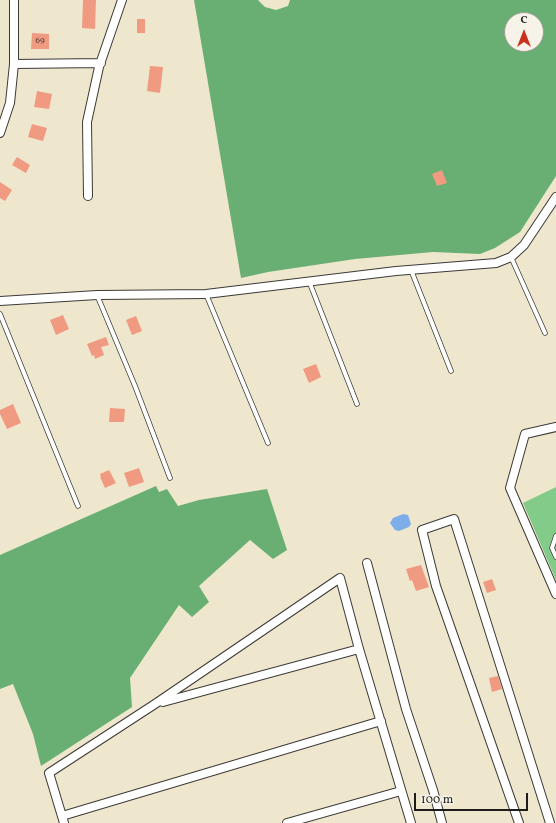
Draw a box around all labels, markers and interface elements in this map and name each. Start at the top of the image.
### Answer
north arrow [504,12,544,52]
text: С [520,13,528,28]
house number: 69 [35,36,45,46]
scale bar [416,785,530,811]
text: 100 m [421,792,453,808]

